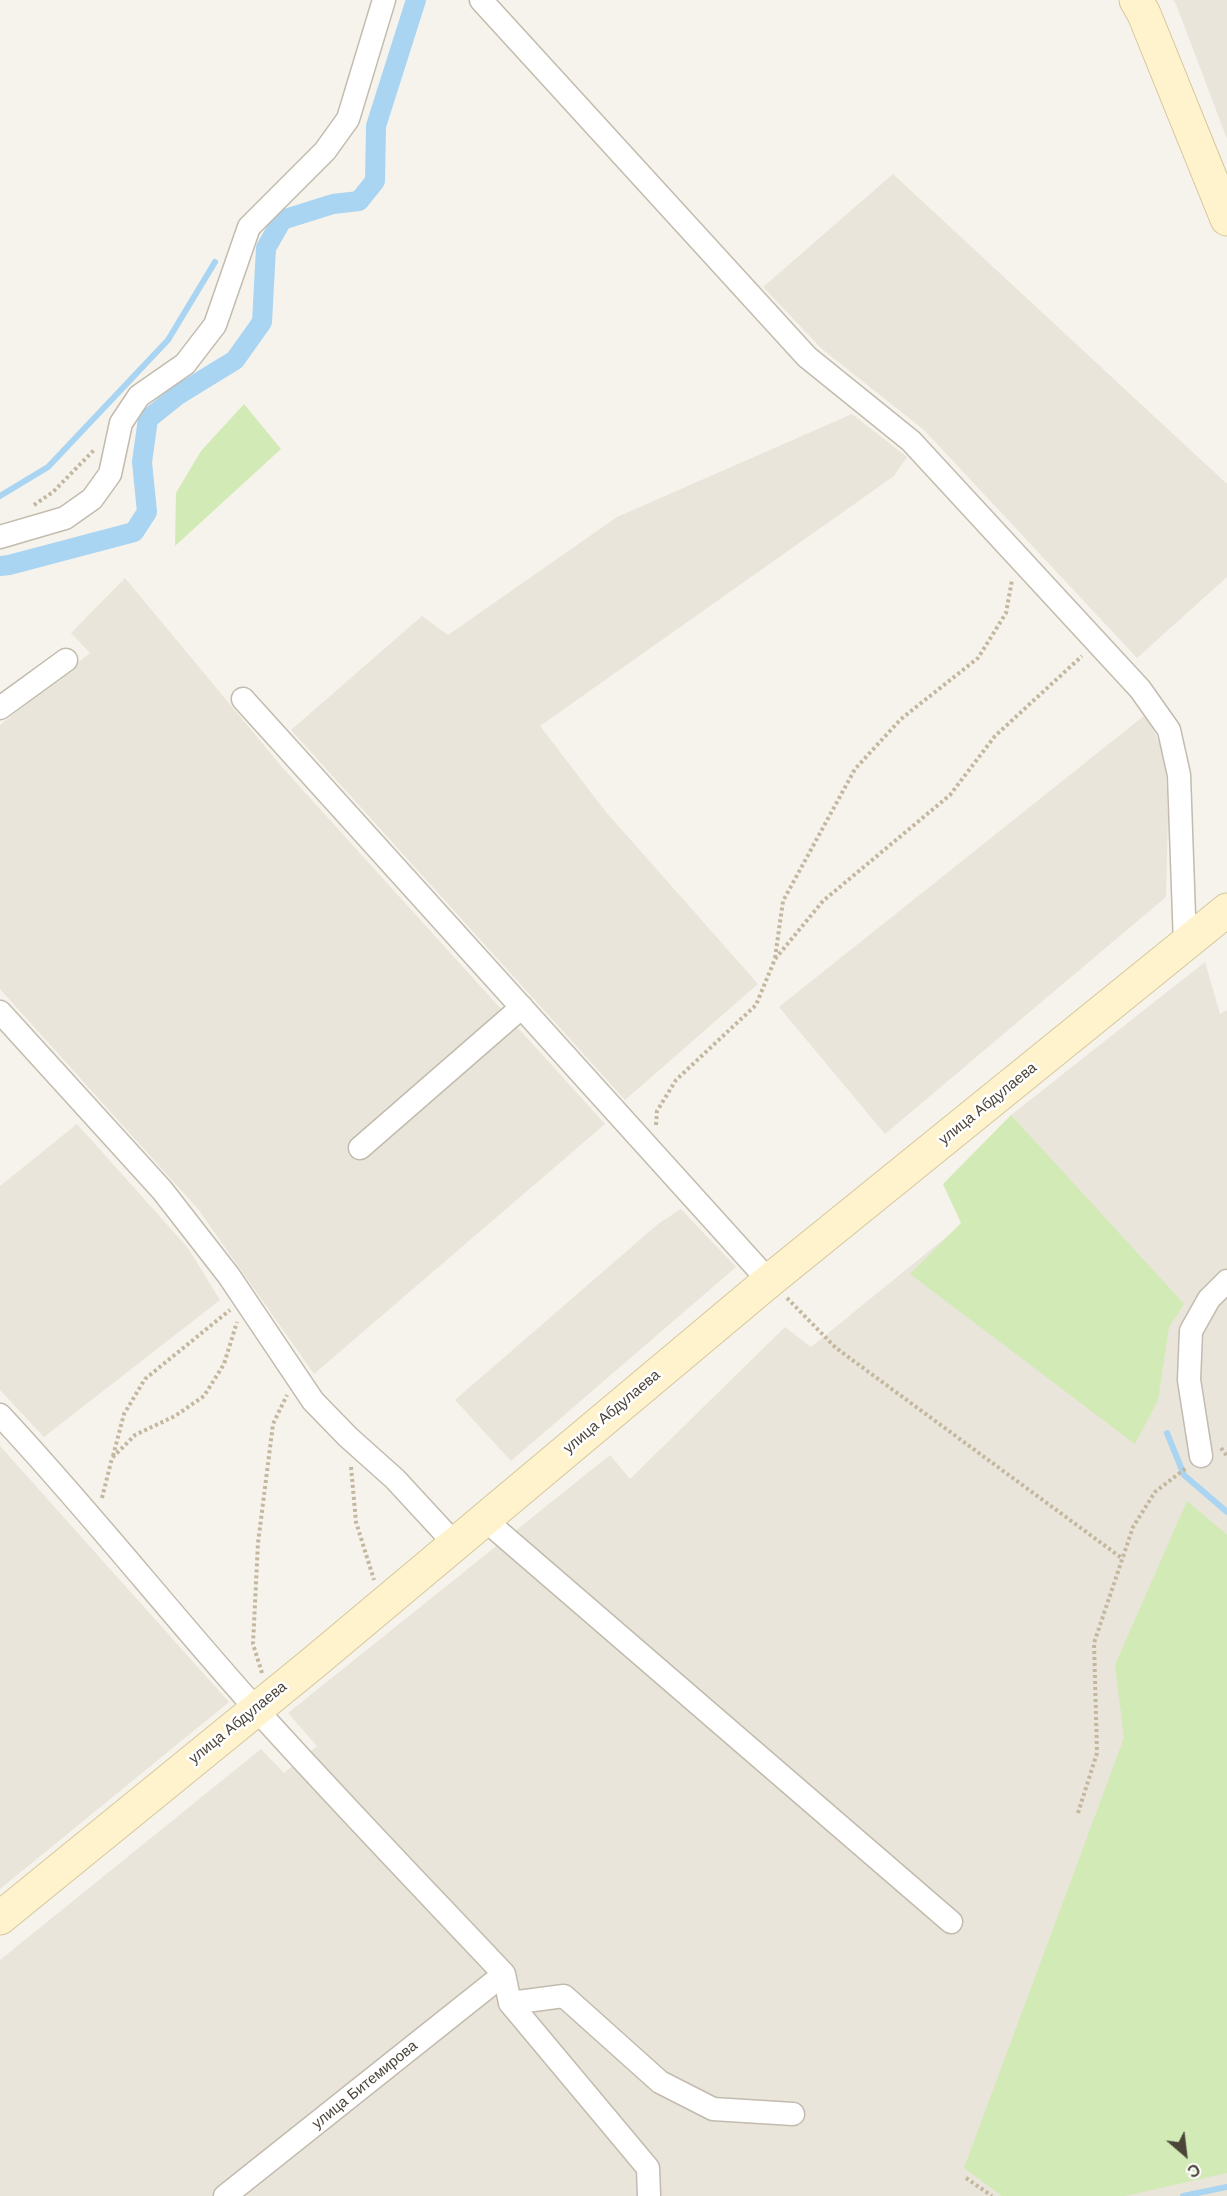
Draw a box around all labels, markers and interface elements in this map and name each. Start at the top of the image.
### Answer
street label: улица Абдулаева [935,1059,1041,1149]
street label: улица Абдулаева [560,1366,664,1458]
street label: улица Абдулаева [185,1678,291,1768]
street label: улица Битемирова [309,2037,421,2133]
north arrow [1155,2124,1215,2184]
text: С [1185,2160,1203,2181]

